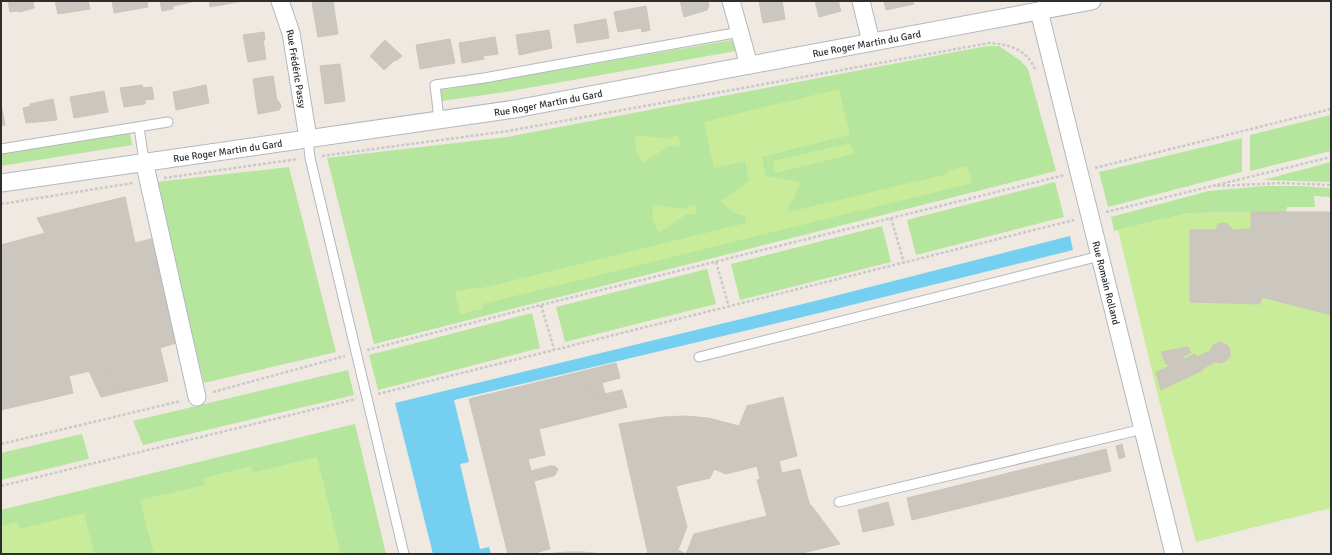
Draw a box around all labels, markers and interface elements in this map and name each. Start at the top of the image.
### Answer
street label: Rue Frédéric Passy [283,28,308,110]
street label: Rue Roger Martin du Gard [812,28,922,60]
street label: Rue Roger Martin du Gard [493,88,604,119]
street label: Rue Roger Martin du Gard [172,138,283,165]
street label: Rue Romain Rolland [1089,240,1122,326]

